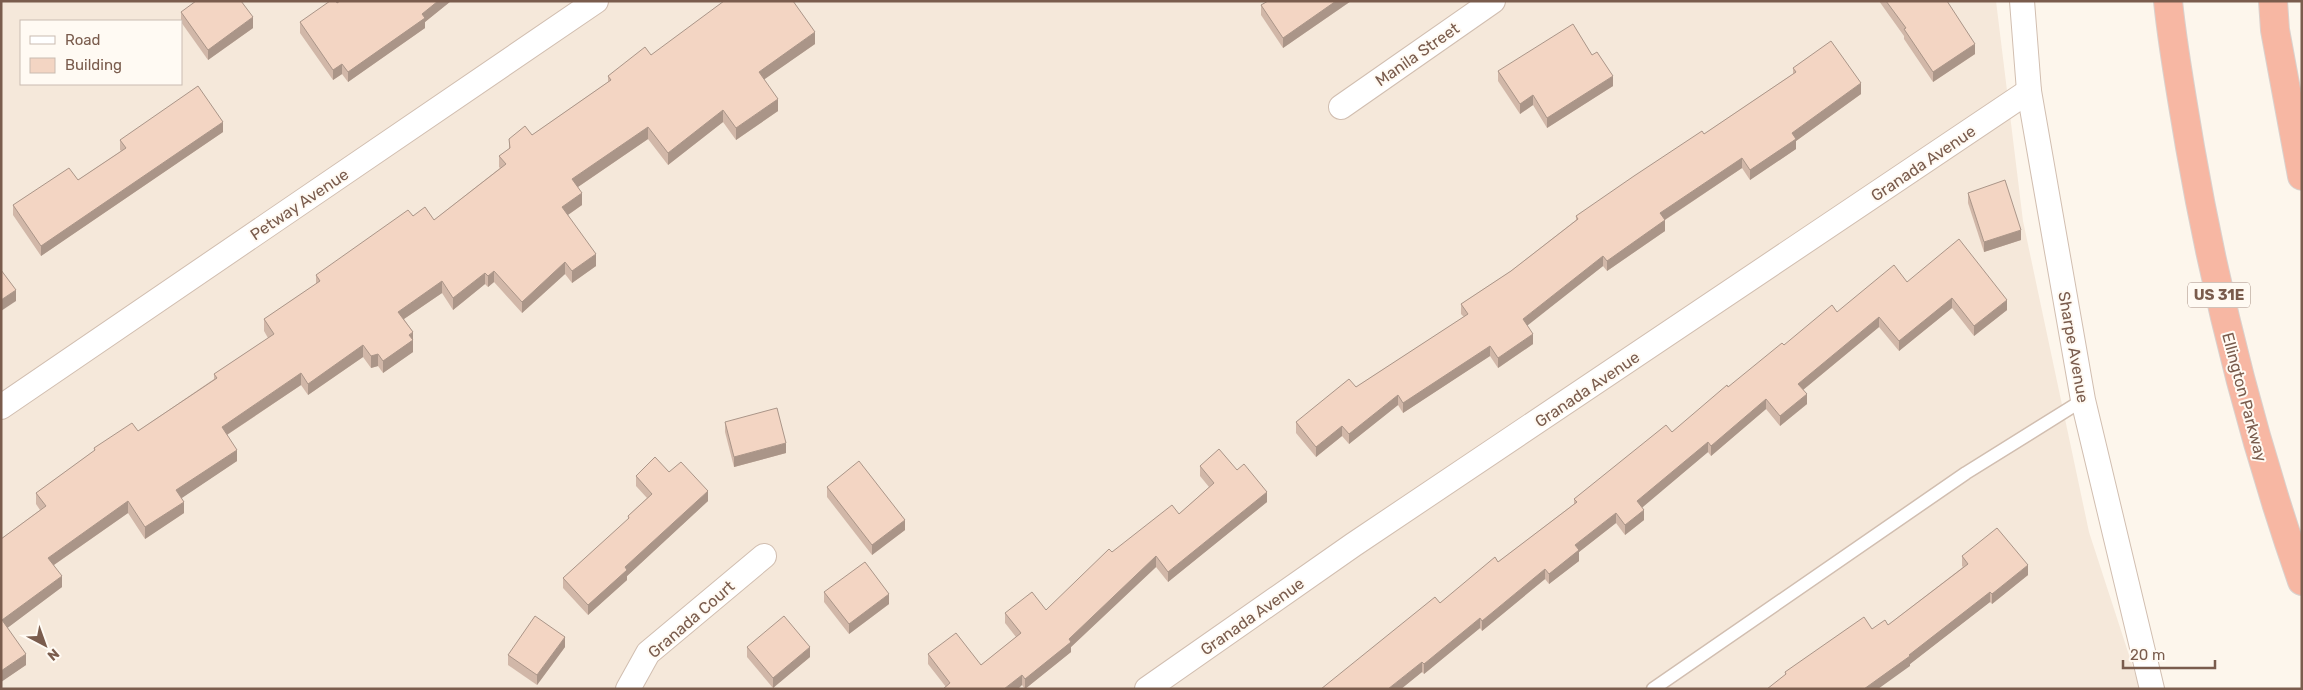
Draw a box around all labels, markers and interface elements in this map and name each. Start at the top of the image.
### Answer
street label: Manila Street [1372,19,1463,90]
legend [20,20,182,85]
text: Road [65,31,101,49]
text: Building [65,56,122,74]
street label: Granada Avenue [1867,121,1979,205]
street label: Petway Avenue [246,165,352,244]
road number: US 31E [2188,282,2250,308]
street label: Sharpe Avenue [2054,290,2093,404]
street label: Ellington Parkway [2218,330,2271,464]
street label: Granada Avenue [1531,347,1643,431]
street label: Granada Avenue [1197,574,1308,659]
street label: Granada Court [644,577,738,662]
north arrow [20,620,70,670]
scale bar [2123,638,2216,670]
text: N [44,645,63,664]
text: 20 m [2130,646,2165,664]

